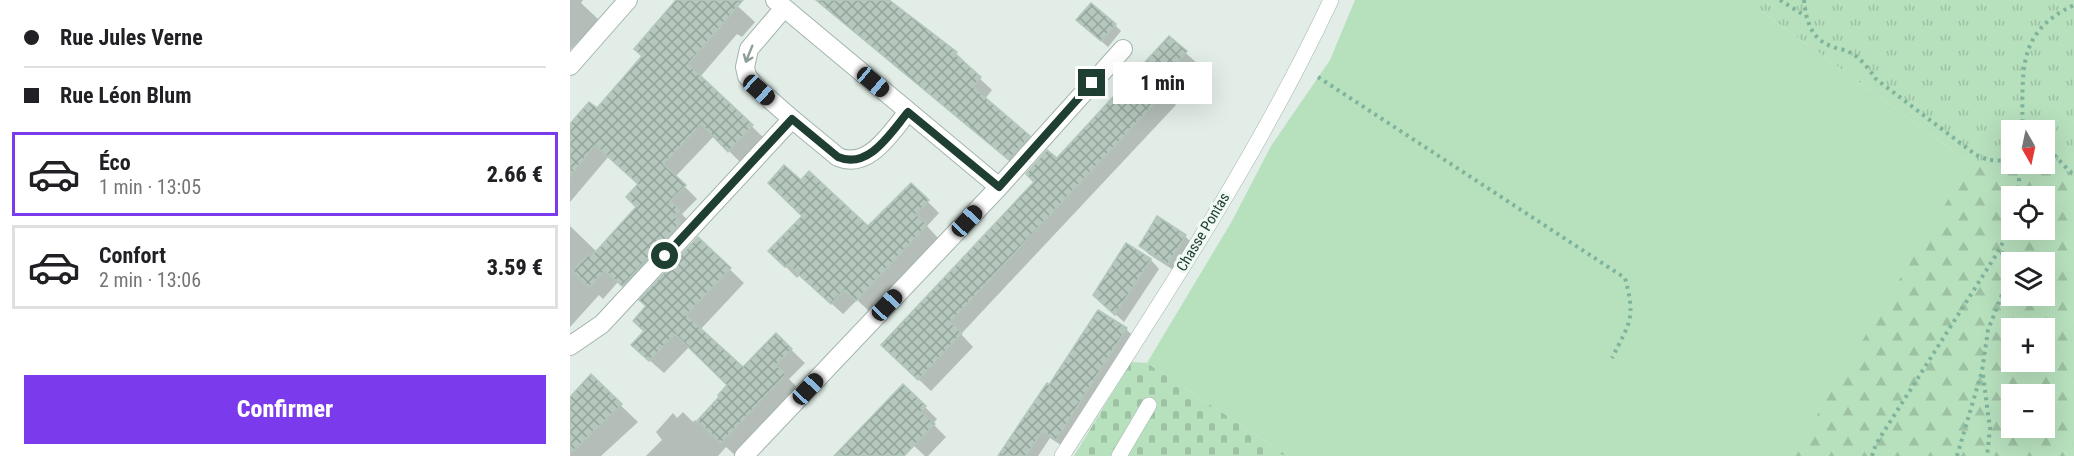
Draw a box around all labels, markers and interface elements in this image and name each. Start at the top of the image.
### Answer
text: Rue Jules Verne [60,25,203,50]
one-way arrow [743,44,754,62]
callout: 1 min [1113,62,1212,104]
car [853,64,893,100]
route end [1078,69,1105,96]
car [740,71,778,109]
text: 1 min [1140,71,1185,95]
text: Rue Léon Blum [60,83,192,108]
north arrow [2001,120,2055,174]
map controls [2001,120,2055,438]
icon: car [27,147,81,201]
text: Éco [99,150,131,175]
text: 2.66 € [487,162,543,187]
text: 1 min · 13:05 [99,175,201,199]
button: locate [2001,186,2055,240]
street label: Chasse Pontas [1172,189,1234,275]
car [948,202,986,240]
icon: car [27,240,81,294]
route start [651,242,678,269]
text: Confort [99,243,166,268]
button: layers [2001,252,2055,306]
text: 3.59 € [487,255,543,280]
text: 2 min · 13:06 [99,268,201,292]
car [868,286,906,324]
button: + [2001,318,2055,372]
car [789,370,827,408]
button: Confirmer [24,375,546,444]
button: − [2001,384,2055,438]

